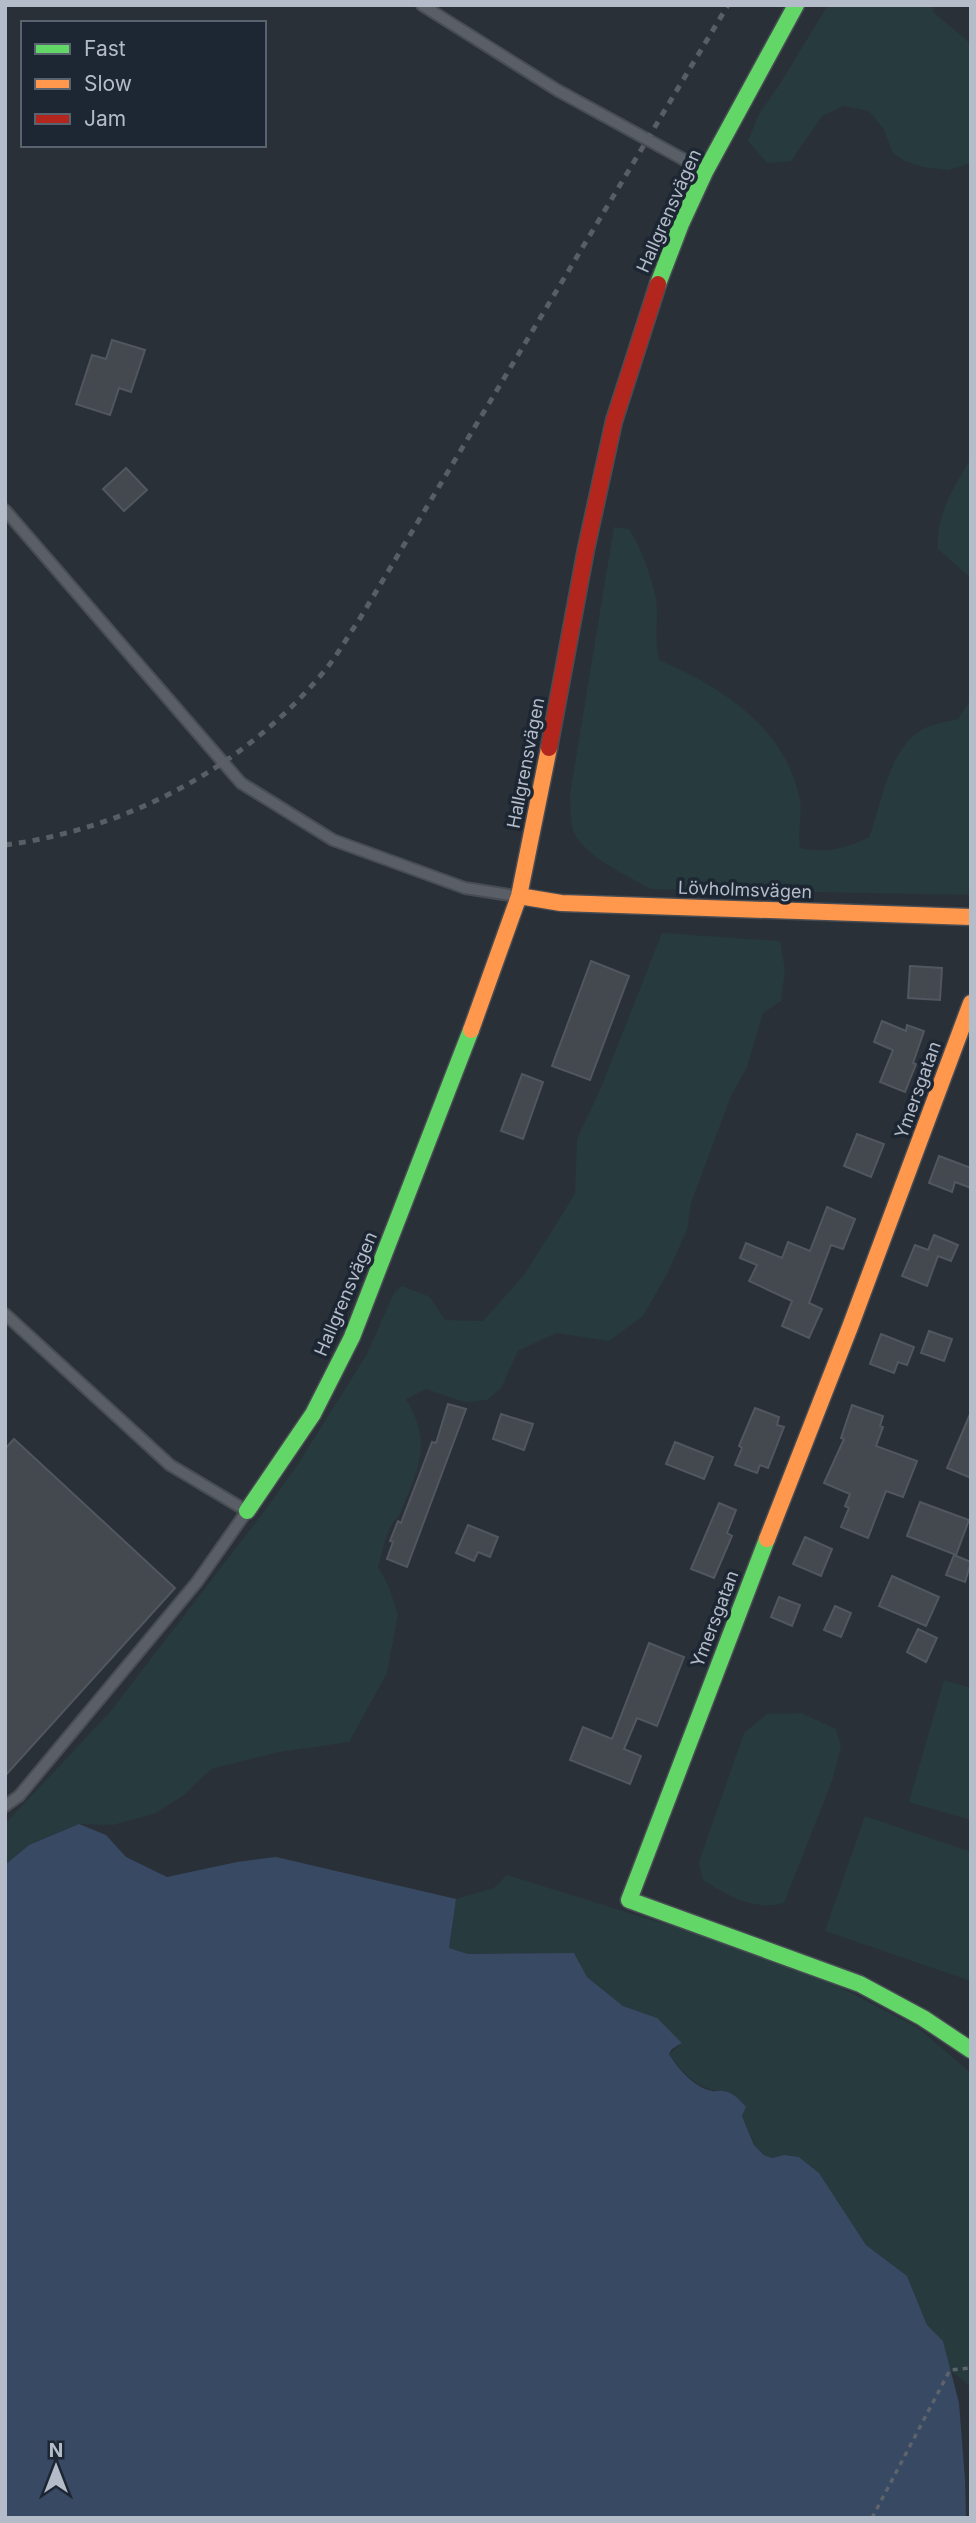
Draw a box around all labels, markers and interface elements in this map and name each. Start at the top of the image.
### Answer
legend [21,21,266,147]
text: Fast [84,36,126,61]
text: Slow [84,71,132,96]
text: Jam [84,106,126,131]
street label: Hallgrensvägen [632,146,705,276]
street label: Hallgrensvägen [503,696,548,830]
street label: Lövholmsvägen [678,877,812,902]
street label: Ymersgatan [890,1038,945,1141]
street label: Hallgrensvägen [310,1229,381,1359]
street label: Ymersgatan [686,1567,743,1670]
north arrow [21,2432,91,2502]
text: N [49,2439,63,2462]

